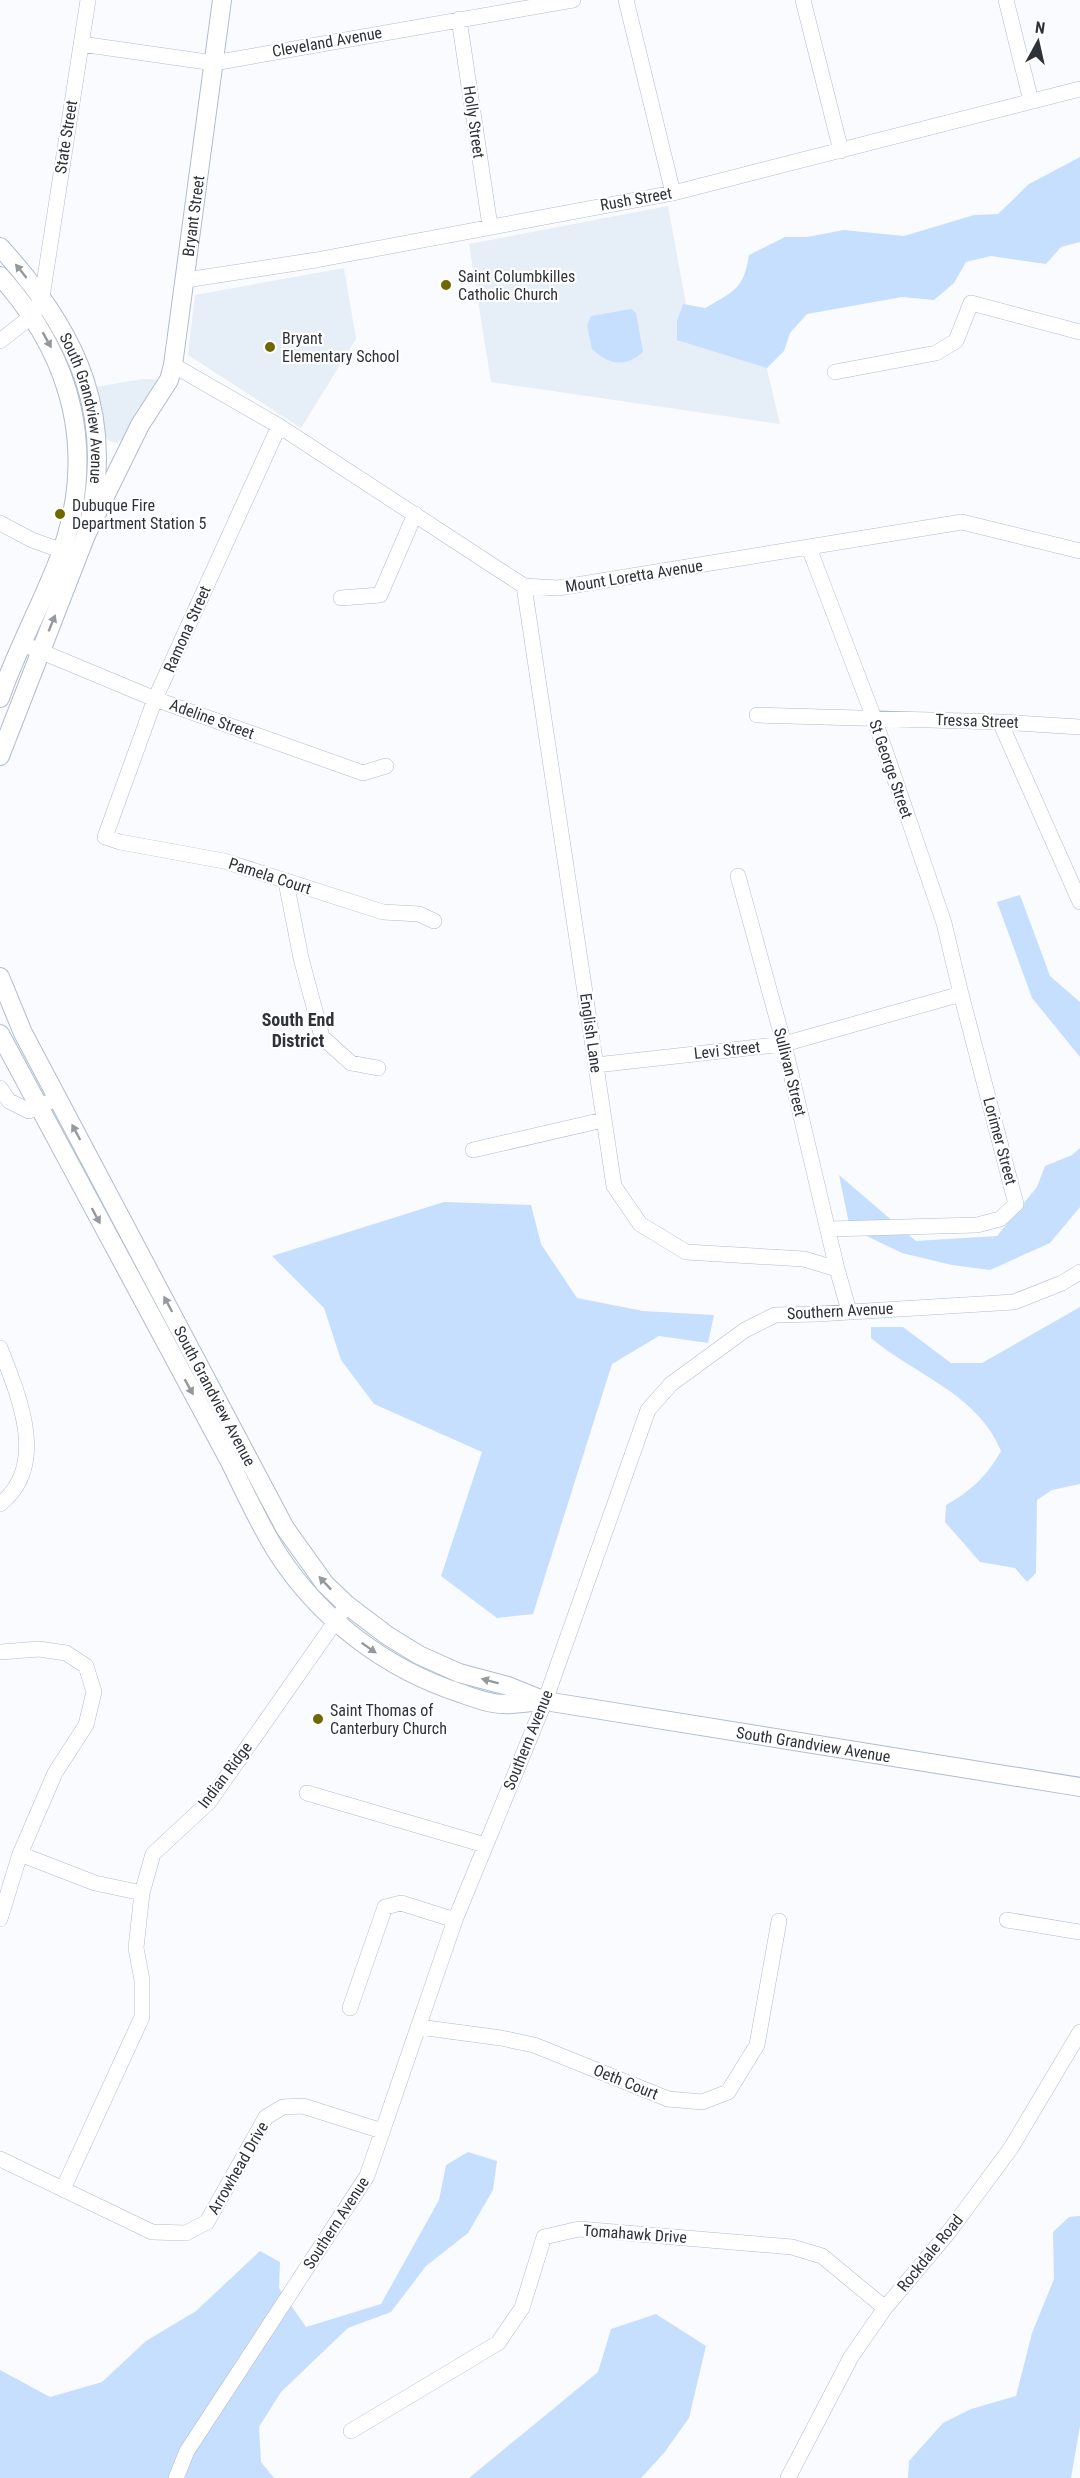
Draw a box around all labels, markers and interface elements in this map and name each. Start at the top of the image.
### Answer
north arrow [1008,12,1068,72]
text: N [1034,18,1046,38]
street label: Cleveland Avenue [271,23,383,61]
street label: Holly Street [460,84,489,160]
street label: State Street [51,99,81,175]
street label: Bryant Street [178,174,208,258]
street label: Rush Street [599,183,674,215]
one-way arrow [14,263,27,279]
place label: Saint Columbkilles Catholic Church [458,267,575,304]
marker: Saint Columbkilles Catholic Church [439,278,453,292]
street label: South Grandview Avenue [56,329,107,484]
place label: Bryant Elementary School [282,329,399,366]
one-way arrow [42,332,52,349]
marker: Bryant Elementary School [263,340,277,354]
place label: Dubuque Fire Department Station 5 [72,496,206,533]
marker: Dubuque Fire Department Station 5 [53,507,67,521]
street label: Mount Loretta Avenue [564,556,704,596]
street label: Ramona Street [159,582,215,675]
one-way arrow [47,614,57,632]
street label: Adeline Street [167,695,257,743]
street label: Tressa Street [935,710,1019,732]
street label: St George Street [865,717,917,821]
street label: Pamela Court [226,854,314,898]
street label: English Lane [576,992,606,1074]
district label: South End District [262,1009,334,1051]
street label: Sullivan Street [770,1026,810,1118]
street label: Levi Street [693,1037,761,1063]
street label: Lorimer Street [979,1095,1021,1187]
one-way arrow [71,1123,81,1140]
one-way arrow [91,1207,101,1224]
one-way arrow [163,1295,173,1312]
street label: Southern Avenue [786,1299,894,1323]
street label: South Grandview Avenue [170,1323,260,1469]
one-way arrow [184,1379,194,1396]
one-way arrow [318,1575,332,1590]
one-way arrow [361,1642,377,1654]
one-way arrow [481,1676,499,1686]
street label: Southern Avenue [499,1687,557,1793]
place label: Saint Thomas of Canterbury Church [330,1701,447,1738]
marker: Saint Thomas of Canterbury Church [311,1712,325,1726]
street label: South Grandview Avenue [735,1722,892,1766]
street label: Indian Ridge [194,1738,256,1812]
street label: Oeth Court [591,2060,661,2104]
street label: Arrowhead Drive [204,2118,272,2218]
street label: Southern Avenue [299,2173,373,2273]
street label: Rockdale Road [893,2211,967,2295]
street label: Tomahawk Drive [583,2221,687,2247]

